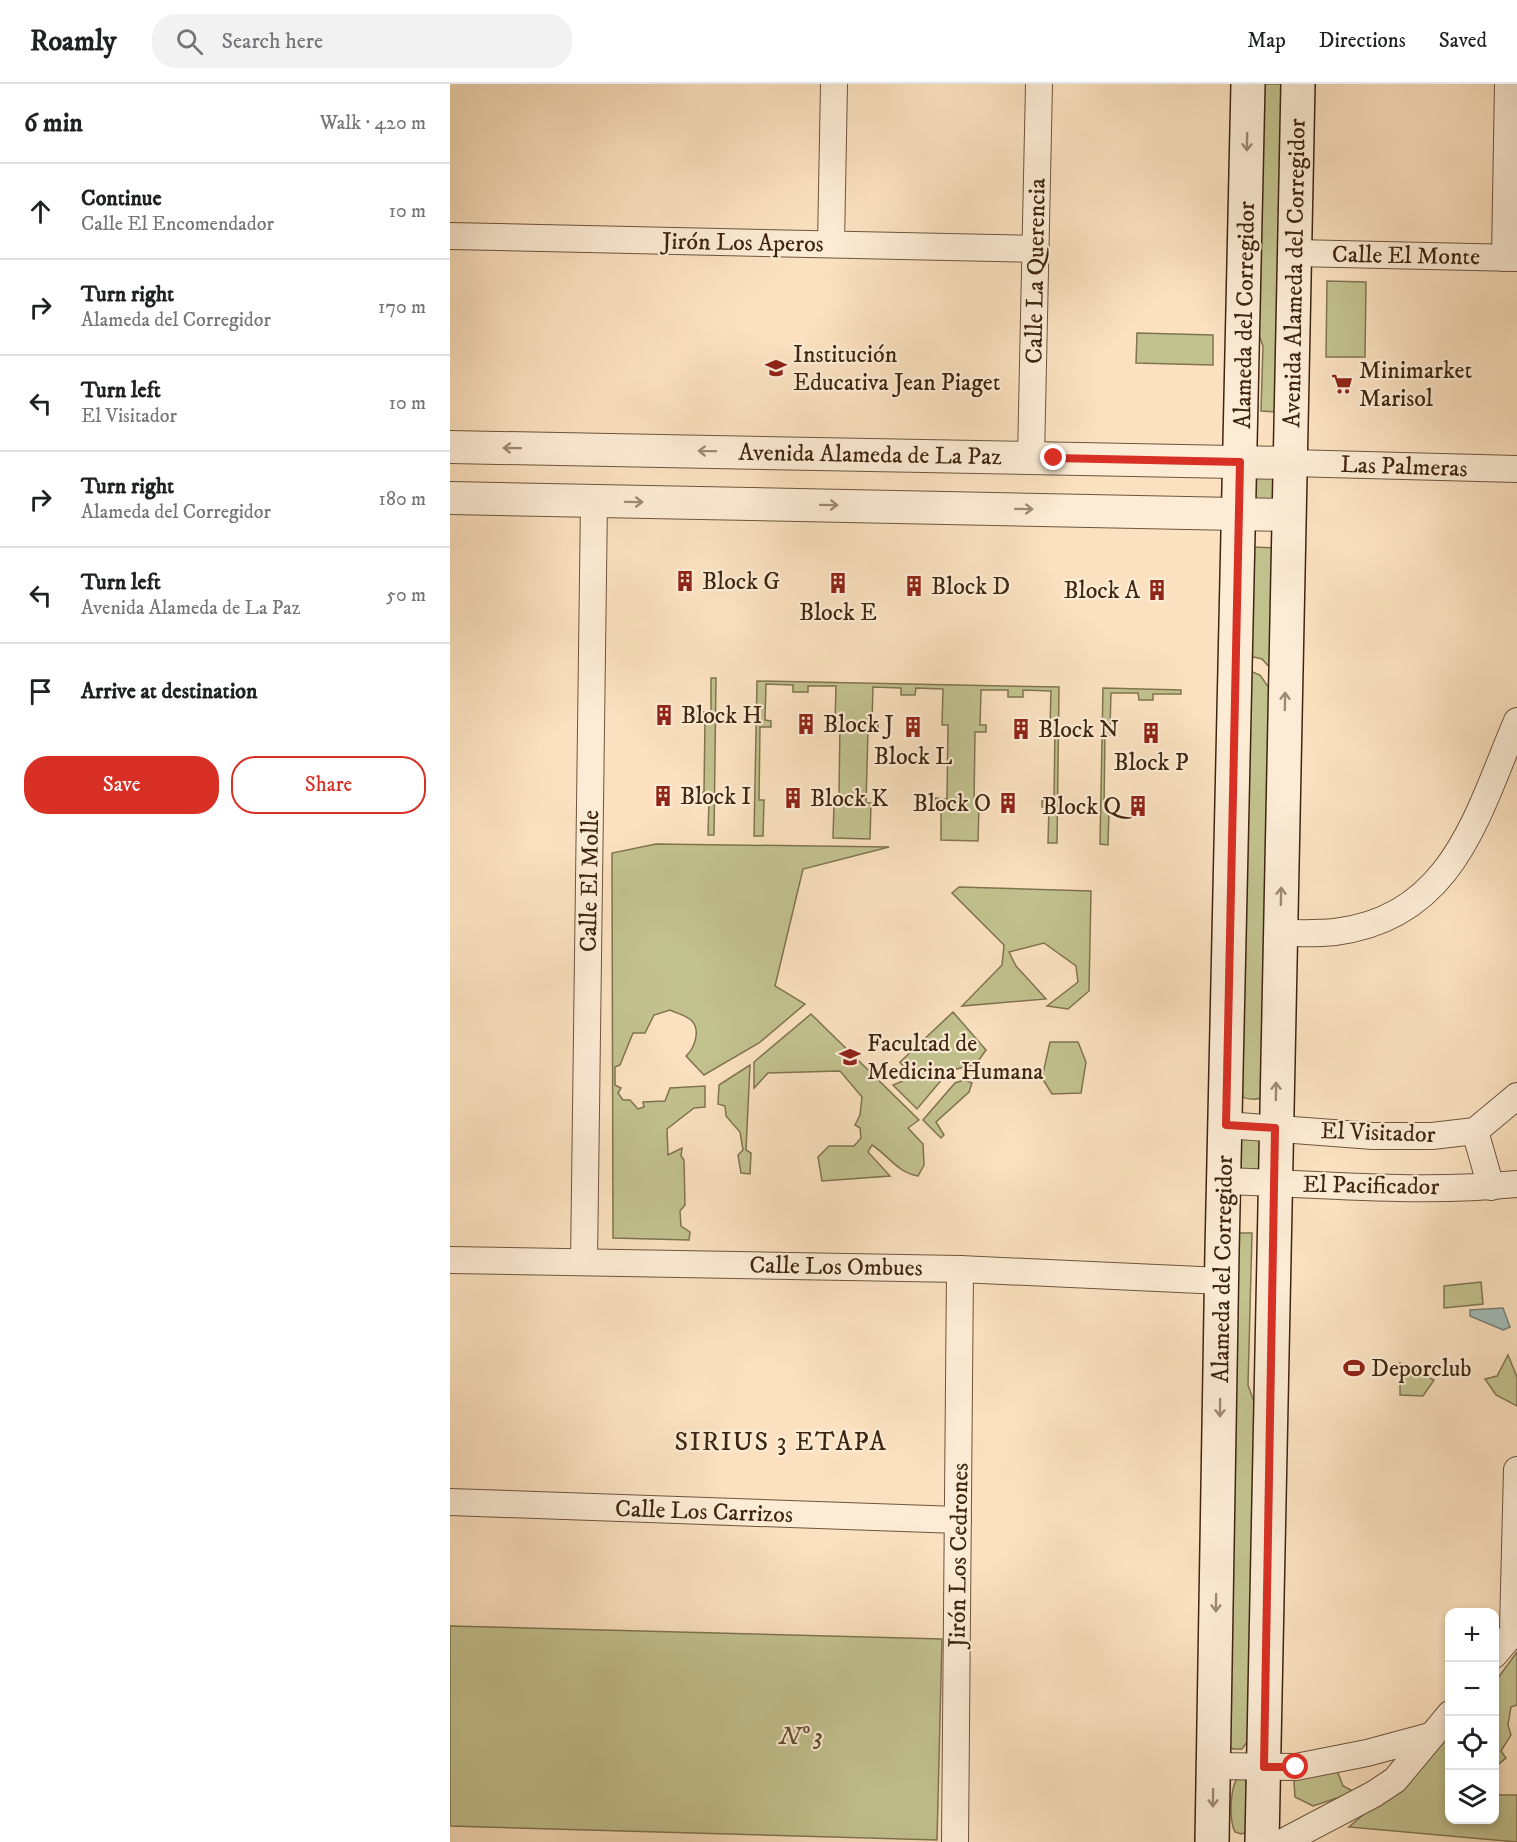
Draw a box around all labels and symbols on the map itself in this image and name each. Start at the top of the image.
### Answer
street label: Avenida Alameda del Corregidor [1277,118,1313,428]
one-way arrow [1241,132,1253,152]
street label: Calle La Querencia [1019,177,1053,364]
street label: Alameda del Corregidor [1228,201,1262,429]
street label: Jirón Los Aperos [660,227,824,259]
street label: Calle El Monte [1332,240,1480,272]
place label: Institución Educativa Jean Piaget [793,340,1001,398]
school or university icon: Institución Educativa Jean Piaget [764,356,788,380]
place label: Minimarket Marisol [1359,356,1473,414]
supermarket icon: Minimarket Marisol [1330,372,1354,396]
street label: Avenida Alameda de La Paz [738,438,1003,472]
one-way arrow [503,442,523,454]
route end [1040,444,1066,470]
one-way arrow [698,446,718,457]
street label: Las Palmeras [1340,450,1468,484]
one-way arrow [624,496,644,508]
one-way arrow [819,500,839,511]
one-way arrow [1014,503,1034,515]
place label: Block G [702,567,780,597]
building icon: Block G [673,569,697,593]
building icon: Block E [826,571,850,595]
place label: Block D [931,572,1010,602]
building icon: Block D [902,574,926,598]
place label: Block A [1063,576,1141,606]
building icon: Block A [1145,578,1169,602]
place label: Block E [799,598,877,628]
one-way arrow [1280,691,1291,711]
place label: Block H [681,701,762,731]
building icon: Block H [652,703,676,727]
place label: Block J [823,710,894,740]
building icon: Block J [794,712,818,736]
building icon: Block L [901,715,925,739]
place label: Block N [1038,715,1119,745]
building icon: Block N [1009,717,1033,741]
building icon: Block P [1139,721,1163,745]
place label: Block L [874,742,952,772]
place label: Block P [1113,748,1189,778]
place label: Block I [680,782,751,812]
building icon: Block I [651,784,675,808]
place label: Block K [810,784,888,814]
building icon: Block K [781,786,805,810]
place label: Block O [913,789,991,819]
building icon: Block O [996,791,1020,815]
place label: Block Q [1042,792,1132,822]
building icon: Block Q [1126,794,1150,818]
street label: Calle El Molle [574,810,606,952]
one-way arrow [1275,886,1287,906]
place label: Facultad de Medicina Humana [867,1029,1044,1087]
school or university icon: Facultad de Medicina Humana [838,1045,862,1069]
one-way arrow [1271,1081,1282,1101]
street label: El Visitador [1320,1116,1436,1150]
street label: Alameda del Corregidor [1206,1155,1240,1383]
street label: El Pacificador [1302,1170,1440,1202]
street label: Calle Los Ombues [749,1250,923,1284]
place label: Deporclub [1371,1354,1472,1384]
sports icon: Deporclub [1342,1356,1366,1380]
one-way arrow [1214,1398,1225,1418]
district label: SIRIUS 3 ETAPA [675,1426,887,1459]
street label: Jirón Los Cedrones [942,1462,976,1650]
street label: Calle Los Carrizos [614,1494,793,1530]
one-way arrow [1210,1593,1222,1613]
park label: Nº 3 [777,1722,823,1752]
route start [1282,1753,1308,1779]
one-way arrow [1207,1788,1219,1808]

